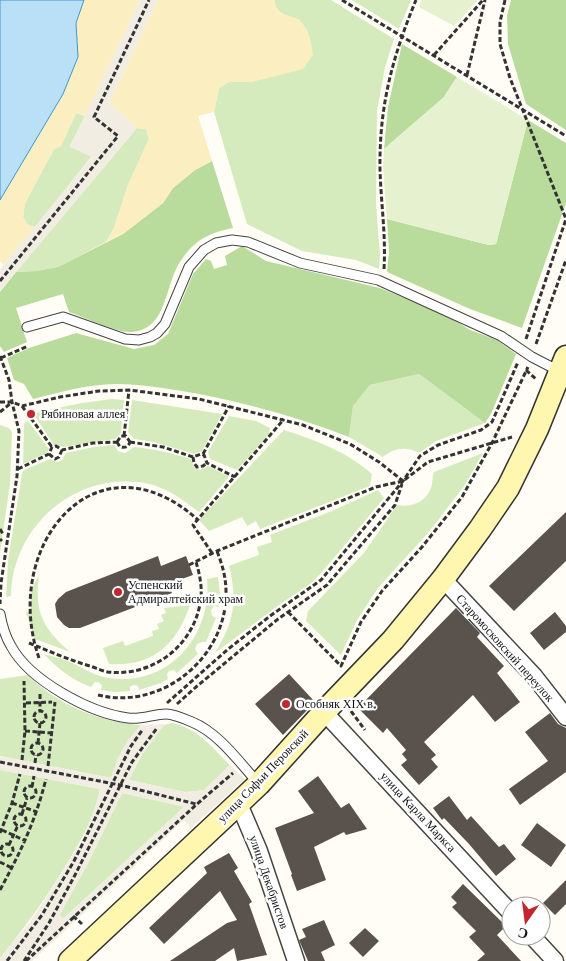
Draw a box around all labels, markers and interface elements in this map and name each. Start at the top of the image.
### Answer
place label: Рябиновая аллея [41,407,126,421]
marker: Рябиновая аллея [25,408,37,420]
place label: Успенский Адмиралтейский храм [128,578,244,606]
marker: Успенский Адмиралтейский храм [112,586,124,598]
street label: Старомосковский переулок [453,592,557,705]
place label: Особняк XIX в. [296,697,376,711]
marker: Особняк XIX в. [280,698,292,710]
street label: улица Софьи Перовской [215,726,311,825]
street label: улица Карла Маркса [377,769,459,855]
street label: улица Декабристов [246,833,292,931]
north arrow [501,896,551,946]
text: С [516,925,530,942]

